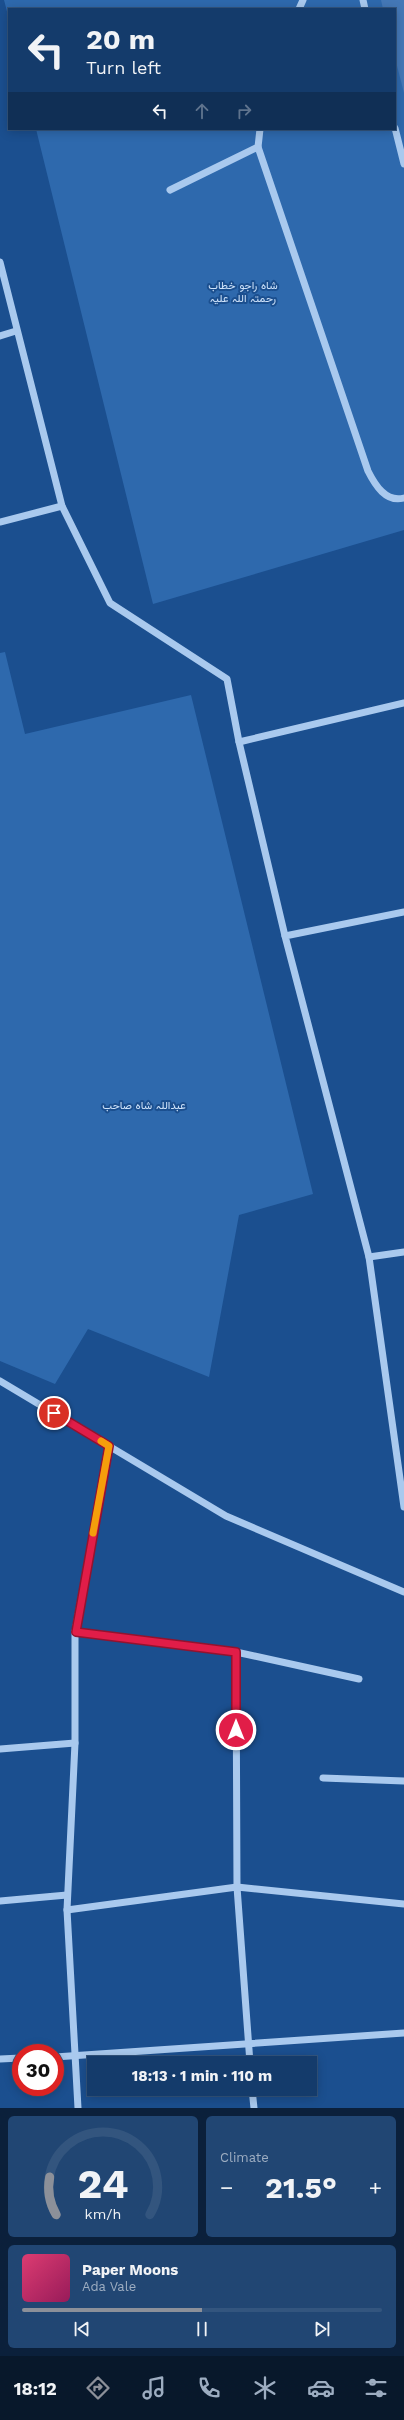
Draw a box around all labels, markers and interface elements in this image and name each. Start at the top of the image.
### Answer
text: 20 m [86,23,155,56]
icon: left [20,24,72,76]
text: Turn left [86,57,161,78]
icon: left [149,100,171,122]
icon: ahead [191,100,213,122]
icon: right [233,100,255,122]
park label: شاہ راجو خطاب رحمتہ اللہ علیہ [208,279,278,305]
park label: عبداللہ شاہ صاحب [102,1099,186,1112]
pin [37,1396,71,1430]
icon: arrive [43,1402,65,1424]
position arrow [215,1709,257,1751]
speed limit sign: 30 [12,2044,64,2096]
text: 18:13 · 1 min · 110 m [132,2067,272,2085]
text: Climate [220,2150,269,2165]
text: 24 [77,2158,129,2207]
text: 21.5° [265,2170,337,2205]
text: − [220,2175,233,2200]
text: + [369,2175,382,2200]
text: km/h [85,2205,121,2221]
text: Paper Moons [82,2261,178,2279]
text: Ada Vale [82,2279,136,2294]
icon: previous [71,2318,93,2340]
icon: pause [191,2318,213,2340]
icon: next [311,2318,333,2340]
icon: directions [84,2374,112,2402]
icon: music [140,2374,168,2402]
icon: phone [195,2374,223,2402]
icon: climate [251,2374,279,2402]
icon: car [307,2374,335,2402]
icon: filters [362,2374,390,2402]
text: 18:12 [14,2378,57,2399]

